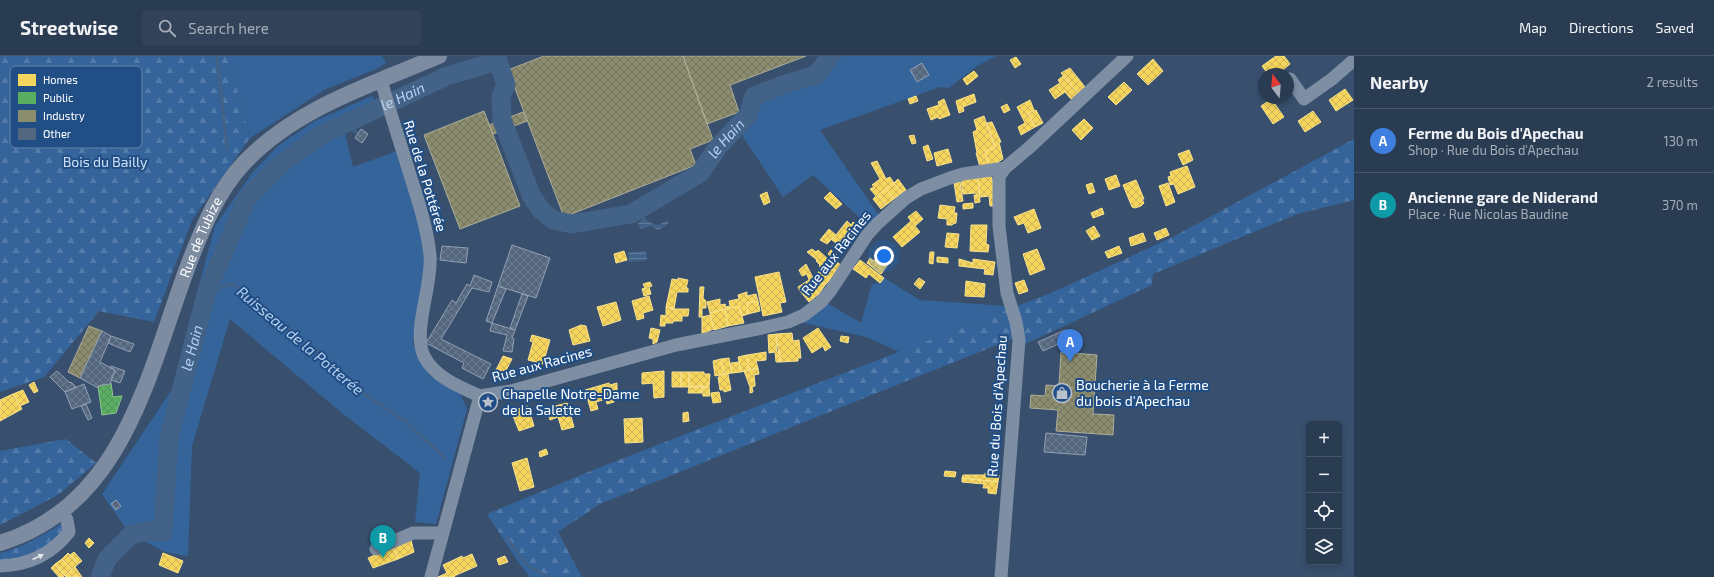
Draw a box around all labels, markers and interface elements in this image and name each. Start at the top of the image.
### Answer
search box [142,10,422,46]
text: Streetwise [20,16,118,39]
icon: search [156,17,178,39]
text: Search here [188,19,269,37]
text: Map [1519,19,1547,36]
text: Directions [1569,19,1634,36]
text: Saved [1656,19,1694,36]
legend [10,66,142,148]
north arrow [1258,68,1294,104]
text: Nearby [1370,72,1428,92]
text: Homes [43,73,78,86]
text: 2 results [1646,74,1698,90]
water label: le Hain [377,78,427,114]
text: Public [43,91,73,104]
text: Industry [43,109,85,122]
water label: le Hain [703,115,748,161]
street label: Rue de la Pottérée [400,118,451,234]
text: Ferme du Bois d'Apechau [1408,124,1584,142]
text: Other [43,127,72,140]
text: A [1379,133,1387,149]
text: 130 m [1663,133,1698,149]
text: Shop · Rue du Bois d'Apechau [1408,142,1579,158]
park label: Bois du Bailly [63,153,148,170]
text: Ancienne gare de Niderand [1408,188,1598,206]
street label: Rue de Tubize [175,193,225,280]
text: B [1379,197,1387,213]
text: 370 m [1662,197,1698,213]
text: Place · Rue Nicolas Baudine [1408,206,1568,222]
street label: Rue aux Racines [797,207,874,298]
your location [874,246,894,266]
water label: Ruisseau de la Potterée [234,282,368,399]
water label: le Hain [177,323,206,373]
pin: A [1057,329,1083,362]
street label: Rue du Bois d'Apechau [983,334,1010,477]
street label: Rue aux Racines [490,342,594,385]
place label: Boucherie à la Ferme du bois d'Apechau [1076,376,1209,409]
shop icon: Boucherie à la Ferme du bois d'Apechau [1051,382,1073,404]
place label: Chapelle Notre-Dame de la Salette [502,385,640,418]
place icon: Chapelle Notre-Dame de la Salette [477,391,499,413]
map controls [1306,421,1342,565]
button: + [1306,421,1342,457]
button: − [1306,457,1342,493]
button: locate [1306,493,1342,529]
pin: B [370,525,396,558]
button: layers [1306,529,1342,565]
one-way arrow [32,554,43,560]

